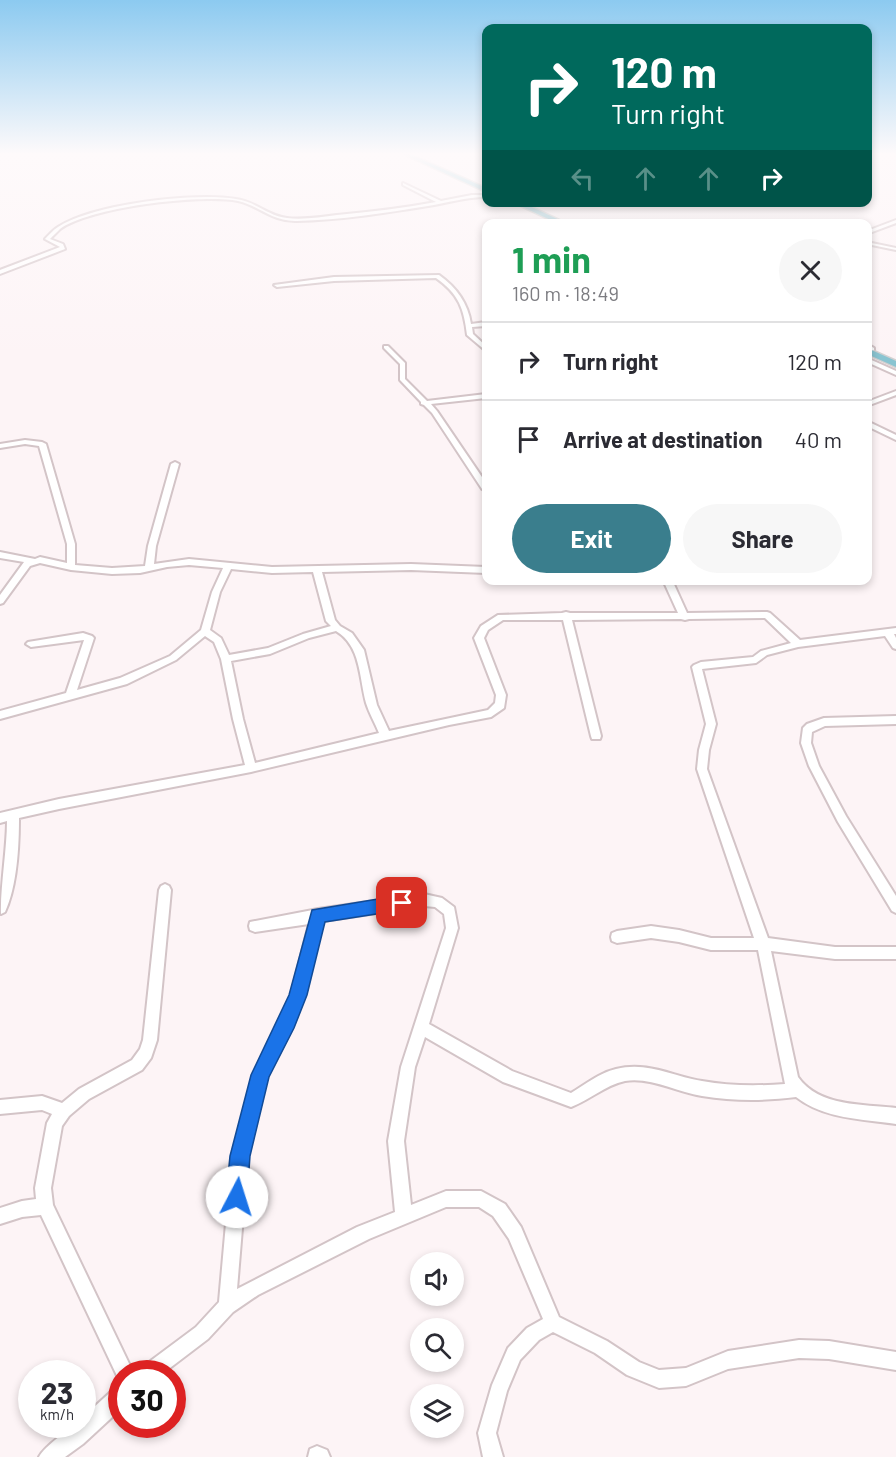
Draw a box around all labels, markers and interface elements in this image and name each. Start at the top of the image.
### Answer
text: 120 m [611,46,717,96]
icon: right [512,48,590,126]
text: Turn right [611,97,725,129]
icon: left [566,162,599,195]
icon: ahead [629,162,662,195]
icon: ahead [692,162,725,195]
icon: right [755,162,788,195]
text: 1 min [512,237,591,280]
button: close [779,239,842,302]
text: 160 m · 18:49 [512,281,619,305]
icon: right [512,345,545,378]
text: Turn right [563,348,658,374]
text: 120 m [787,348,842,374]
icon: arrive [512,423,545,456]
text: Arrive at destination [563,426,762,452]
text: 40 m [795,426,842,452]
button: Exit [512,504,671,573]
button: Share [683,504,842,573]
pin [376,877,427,928]
icon: arrive [385,886,418,919]
position arrow [205,1165,269,1229]
map controls [410,1252,464,1438]
button: sound [410,1252,464,1306]
button: search [410,1318,464,1372]
speed limit sign: 30 [108,1360,186,1438]
text: 23 [41,1374,73,1410]
button: layers [410,1384,464,1438]
text: km/h [40,1405,74,1423]

